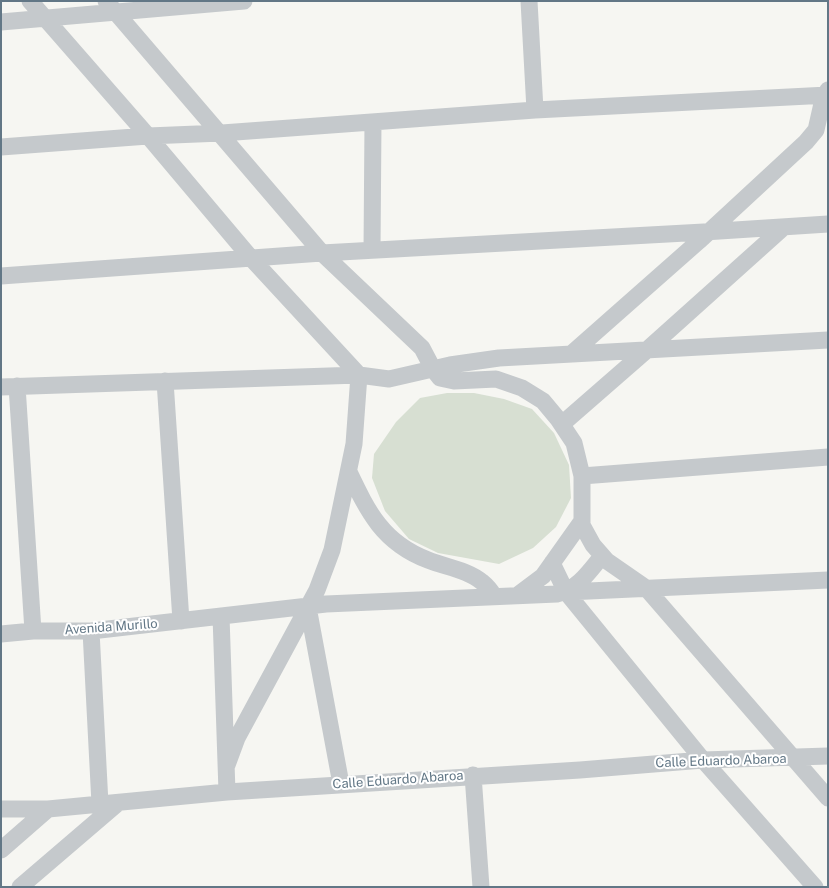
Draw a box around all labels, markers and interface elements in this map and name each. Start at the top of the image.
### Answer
street label: Avenida Murillo [64,616,158,638]
street label: Calle Eduardo Abaroa [655,751,787,771]
street label: Calle Eduardo Abaroa [332,768,464,792]

